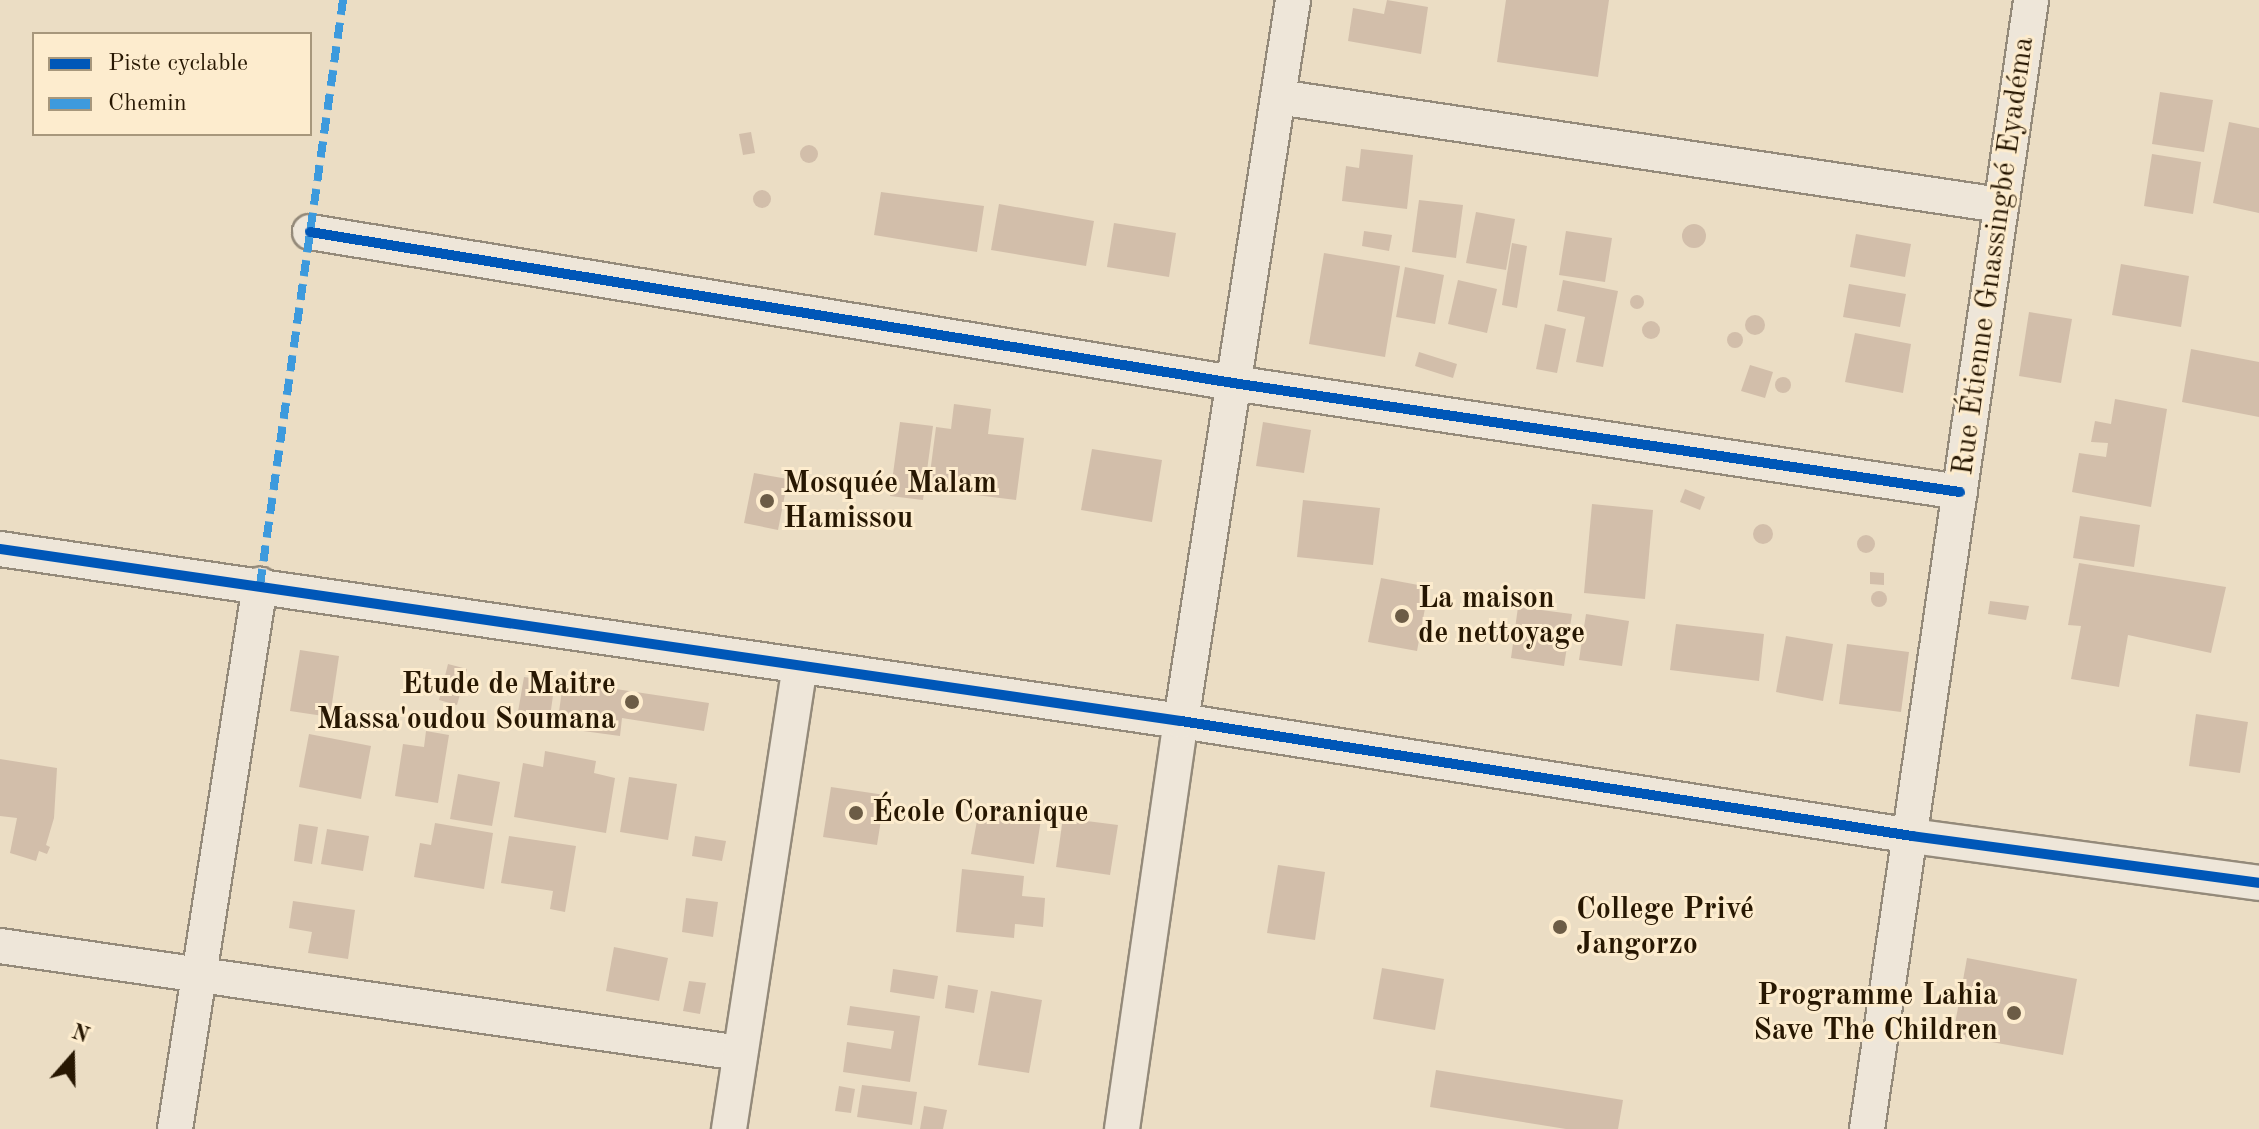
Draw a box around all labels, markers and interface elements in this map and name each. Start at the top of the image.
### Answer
legend [32,32,312,136]
street label: Rue Étienne Gnassingbé Eyadéma [1945,34,2043,478]
text: Piste cyclable [108,52,248,76]
text: Chemin [108,92,187,116]
place label: Mosquée Malam Hamissou [783,466,997,536]
marker: Mosquée Malam Hamissou [758,492,776,510]
place label: La maison de nettoyage [1418,581,1585,652]
marker: La maison de nettoyage [1393,607,1411,625]
place label: Etude de Maitre Massa'oudou Soumana [317,667,616,738]
marker: Etude de Maitre Massa'oudou Soumana [623,693,641,711]
place label: École Coranique [872,795,1089,831]
marker: École Coranique [847,804,865,822]
place label: College Privé Jangorzo [1576,892,1754,962]
marker: College Privé Jangorzo [1551,918,1569,936]
place label: Programme Lahia Save The Children [1753,978,1998,1048]
marker: Programme Lahia Save The Children [2005,1004,2023,1022]
north arrow [32,1017,112,1097]
text: N [69,1021,92,1048]

